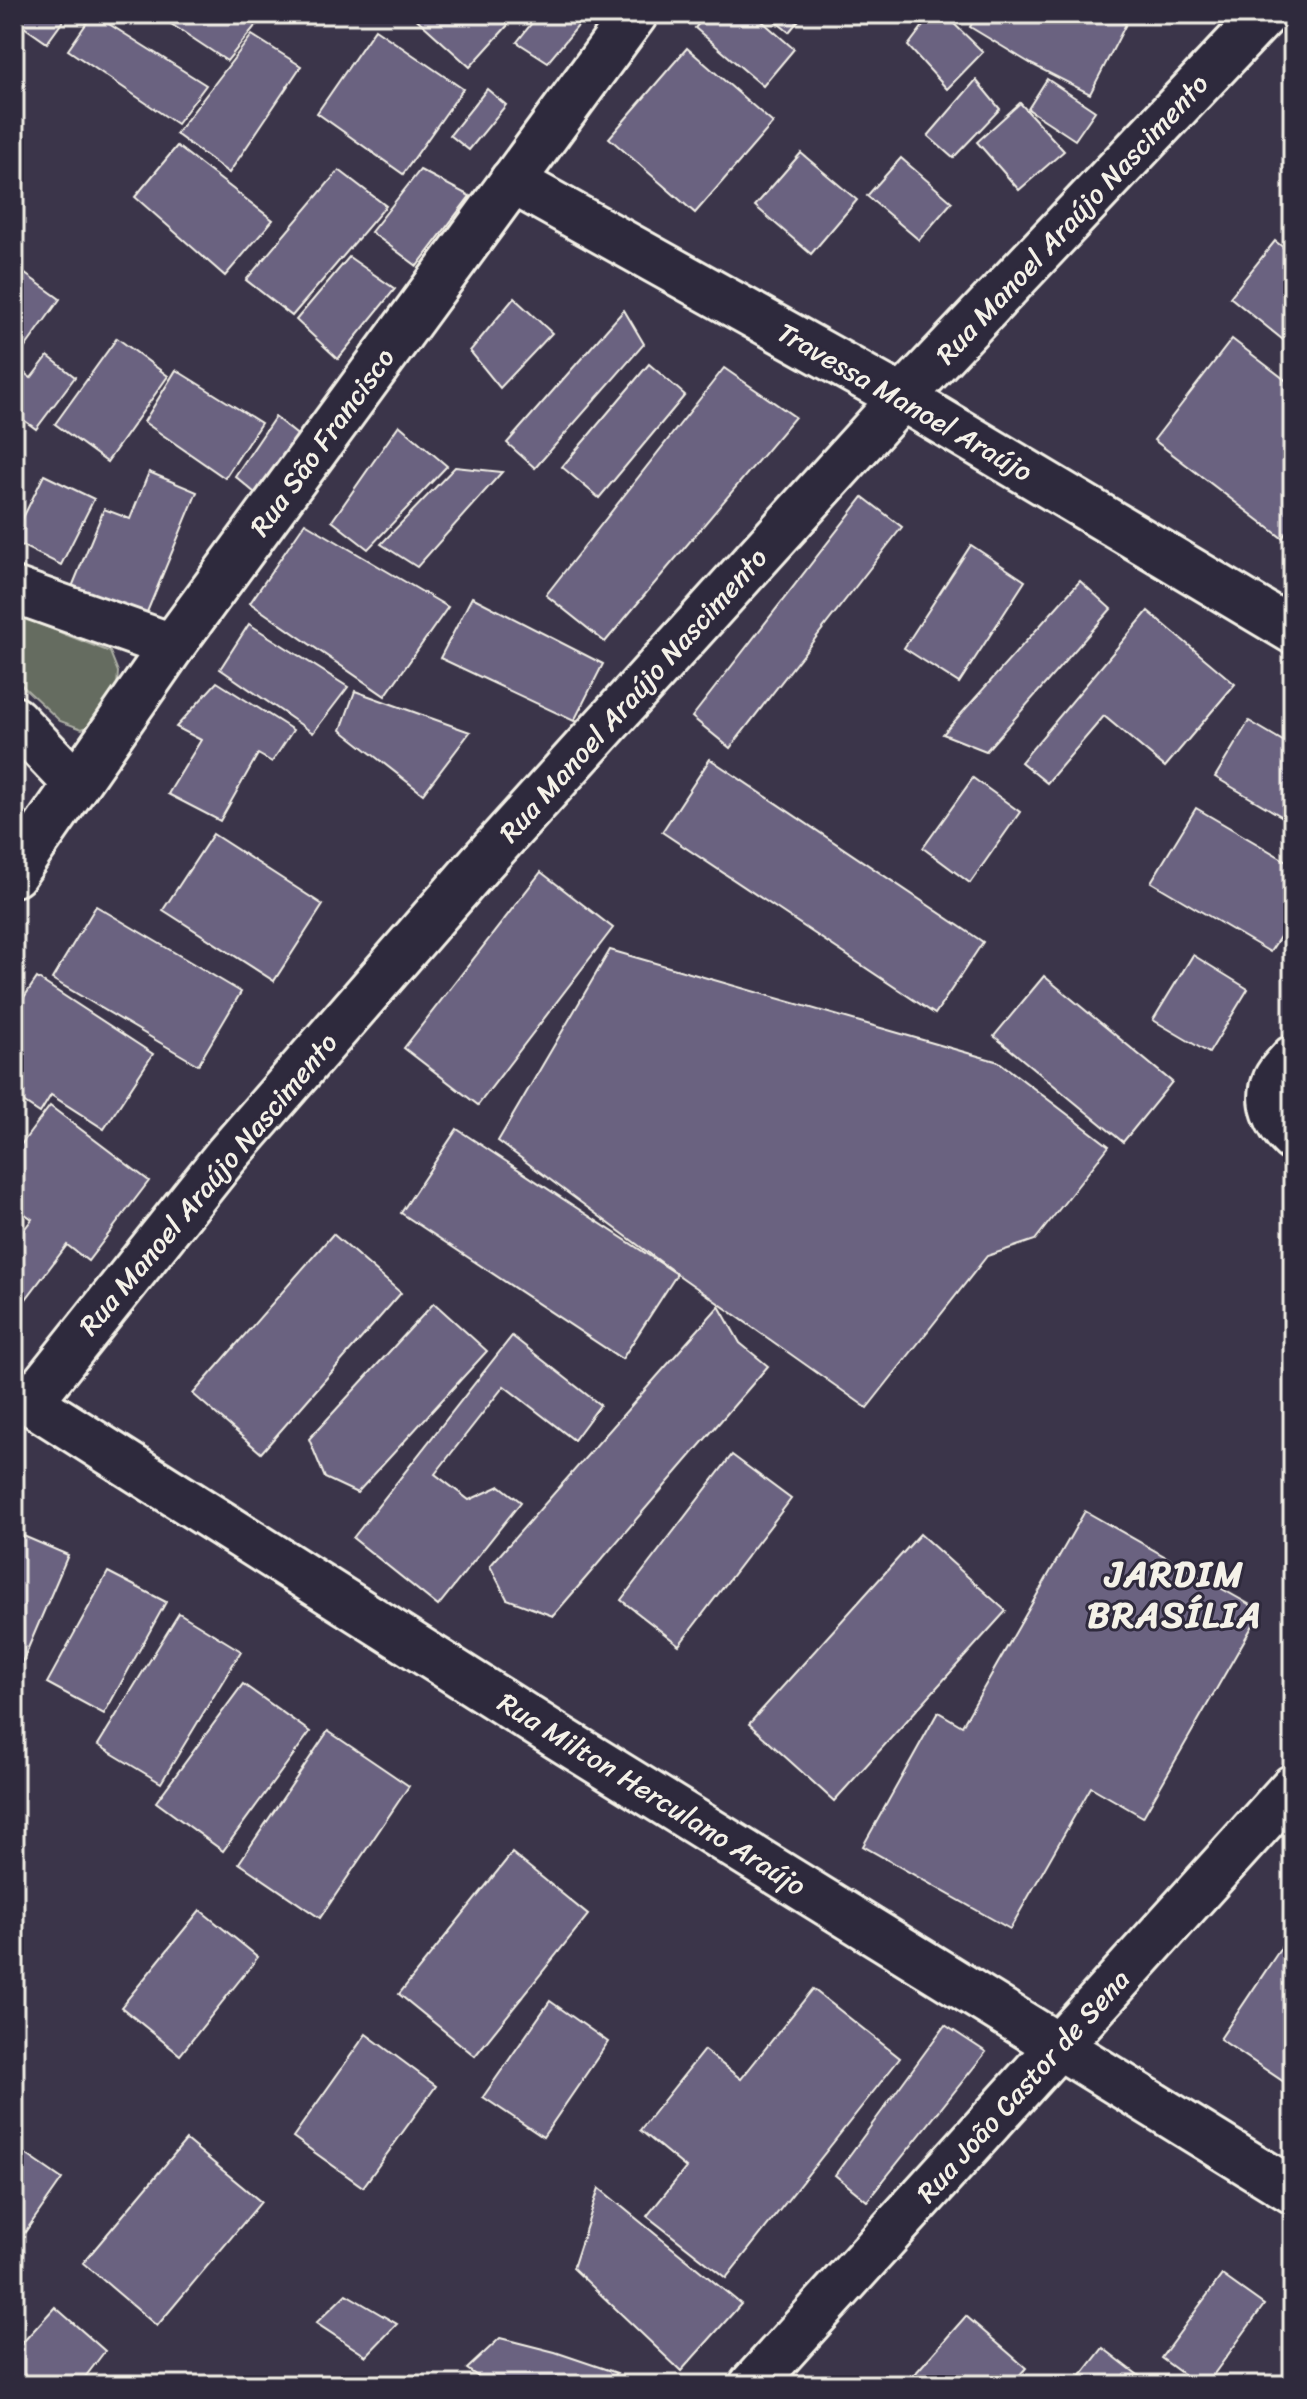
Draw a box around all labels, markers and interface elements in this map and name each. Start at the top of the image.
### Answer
street label: Rua Manoel Araújo Nascimento [923,62,1221,376]
street label: Travessa Manoel Araújo [768,309,1042,495]
street label: Rua São Francisco [236,337,408,547]
street label: Rua Manoel Araújo Nascimento [486,536,780,854]
street label: Rua Manoel Araújo Nascimento [66,1021,350,1347]
district label: JARDIM BRASÍLIA [1087,1542,1263,1647]
street label: Rua Milton Herculano Araújo [488,1679,816,1909]
street label: Rua João Castor de Sena [904,1957,1142,2215]

